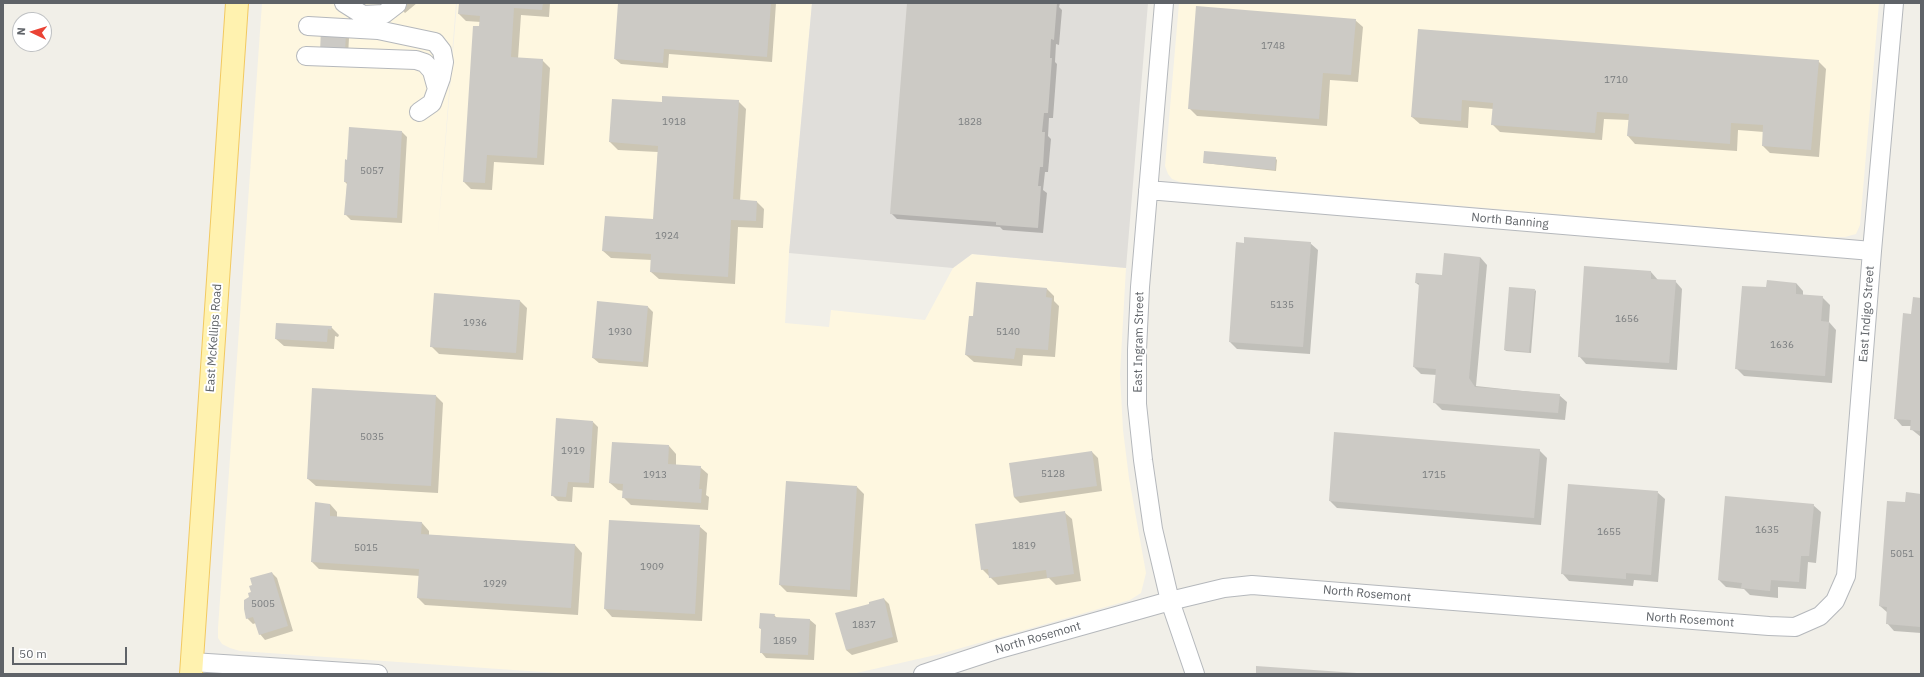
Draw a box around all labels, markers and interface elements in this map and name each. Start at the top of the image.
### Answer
north arrow [12,12,52,52]
text: N [14,27,28,36]
house number: 1748 [1261,40,1285,52]
house number: 1710 [1604,74,1628,86]
house number: 1918 [662,116,686,128]
house number: 1828 [958,116,982,128]
house number: 5057 [360,165,384,177]
street label: North Banning [1471,210,1549,232]
house number: 1924 [655,230,679,242]
street label: East Indigo Street [1856,265,1878,363]
street label: East McKellips Road [203,283,225,393]
street label: East Ingram Street [1131,291,1147,393]
house number: 5135 [1270,299,1294,311]
house number: 1656 [1615,313,1639,325]
house number: 1936 [463,317,487,329]
house number: 1930 [608,326,632,338]
house number: 5140 [996,326,1020,338]
house number: 1636 [1770,339,1794,351]
house number: 5035 [360,431,384,443]
house number: 1919 [561,445,585,457]
house number: 5128 [1041,468,1065,480]
house number: 1913 [643,469,667,481]
house number: 1715 [1422,469,1446,481]
house number: 1635 [1755,524,1779,536]
house number: 1655 [1597,526,1621,538]
house number: 1819 [1012,540,1036,552]
house number: 5015 [354,542,378,554]
house number: 5051 [1890,548,1914,560]
house number: 1909 [640,561,664,573]
house number: 1929 [483,578,507,590]
street label: North Rosemont [1322,583,1412,605]
house number: 5005 [251,598,275,610]
street label: North Rosemont [1645,610,1735,630]
house number: 1837 [852,619,876,631]
street label: North Rosemont [994,619,1082,657]
house number: 1859 [773,635,797,647]
scale bar [14,639,129,665]
text: 50 m [19,646,47,661]

